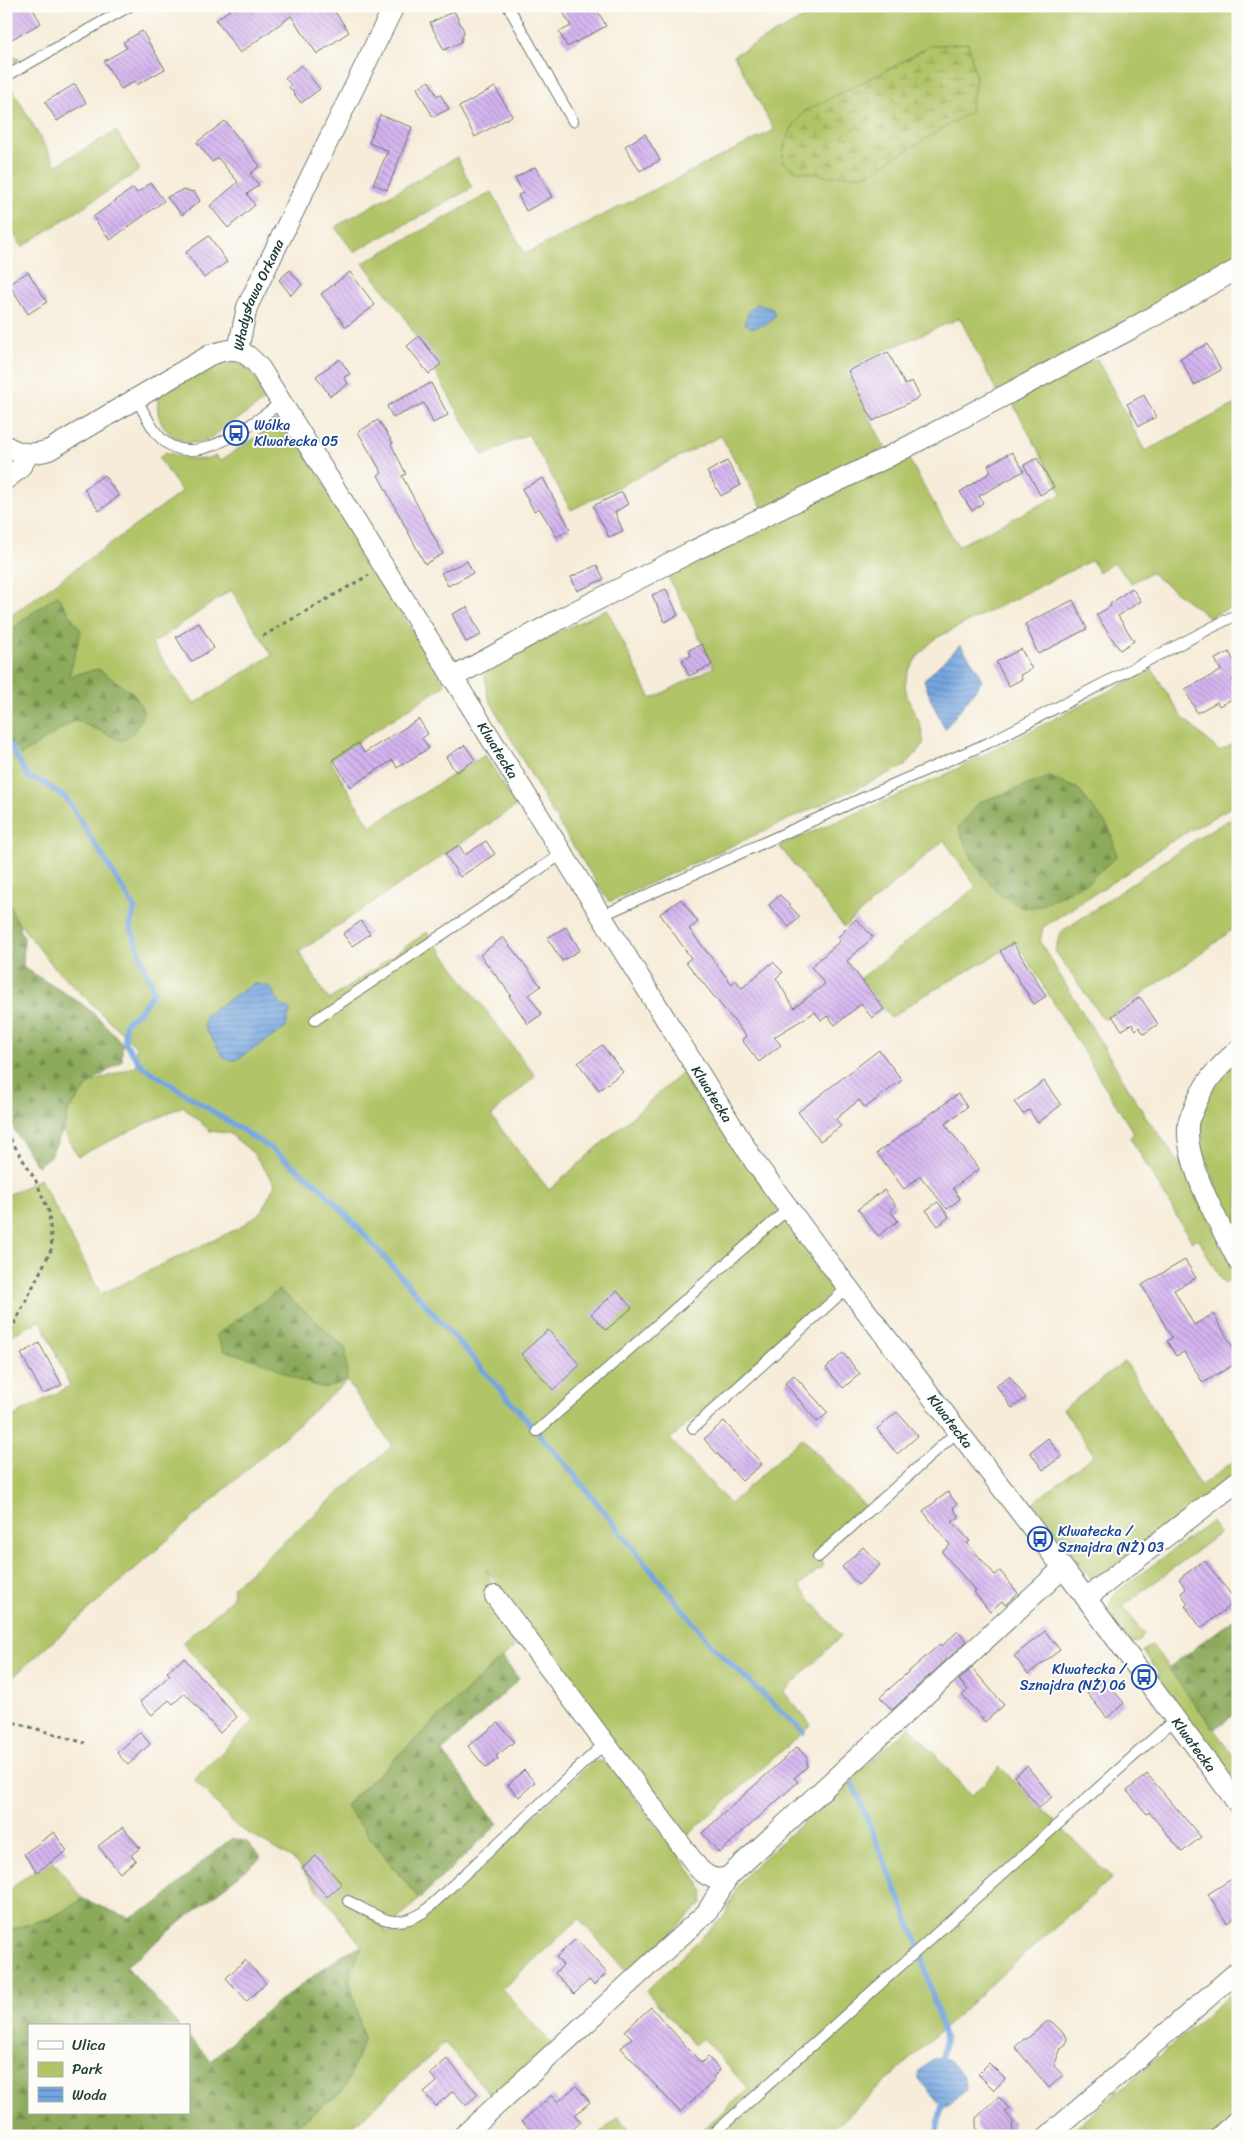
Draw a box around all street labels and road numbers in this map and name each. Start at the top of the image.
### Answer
street label: Władysława Orkana [226,234,291,353]
street label: Klwatecka [471,716,525,784]
street label: Klwatecka [685,1060,740,1127]
street label: Klwatecka [921,1388,980,1454]
street label: Klwatecka [1165,1711,1223,1777]

